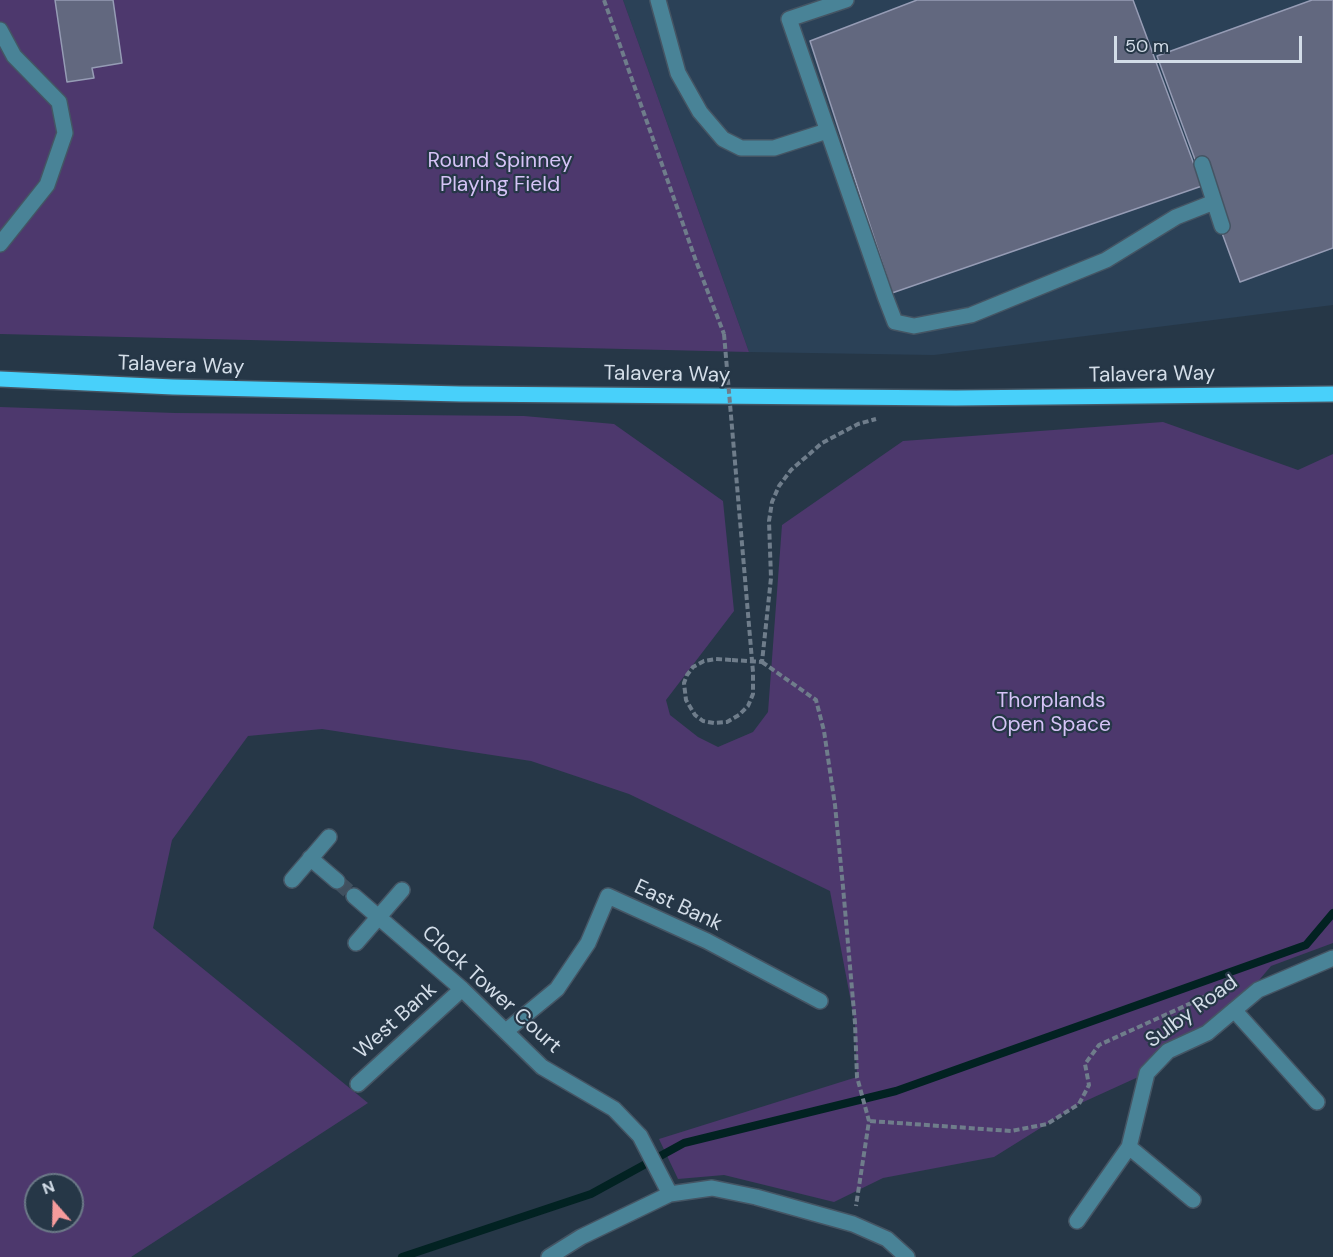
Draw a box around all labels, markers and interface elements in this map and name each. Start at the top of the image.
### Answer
scale bar [1117,24,1304,62]
text: 50 m [1125,34,1169,58]
park label: Round Spinney Playing Field [428,148,572,198]
street label: Talavera Way [117,351,245,381]
street label: Talavera Way [603,361,731,389]
street label: Talavera Way [1088,361,1216,389]
park label: Thorplands Open Space [991,688,1111,738]
street label: East Bank [630,875,726,937]
street label: Clock Tower Court [416,921,566,1059]
street label: Sulby Road [1141,970,1243,1054]
street label: West Bank [350,978,442,1064]
north arrow [24,1173,84,1233]
text: N [39,1176,57,1199]

